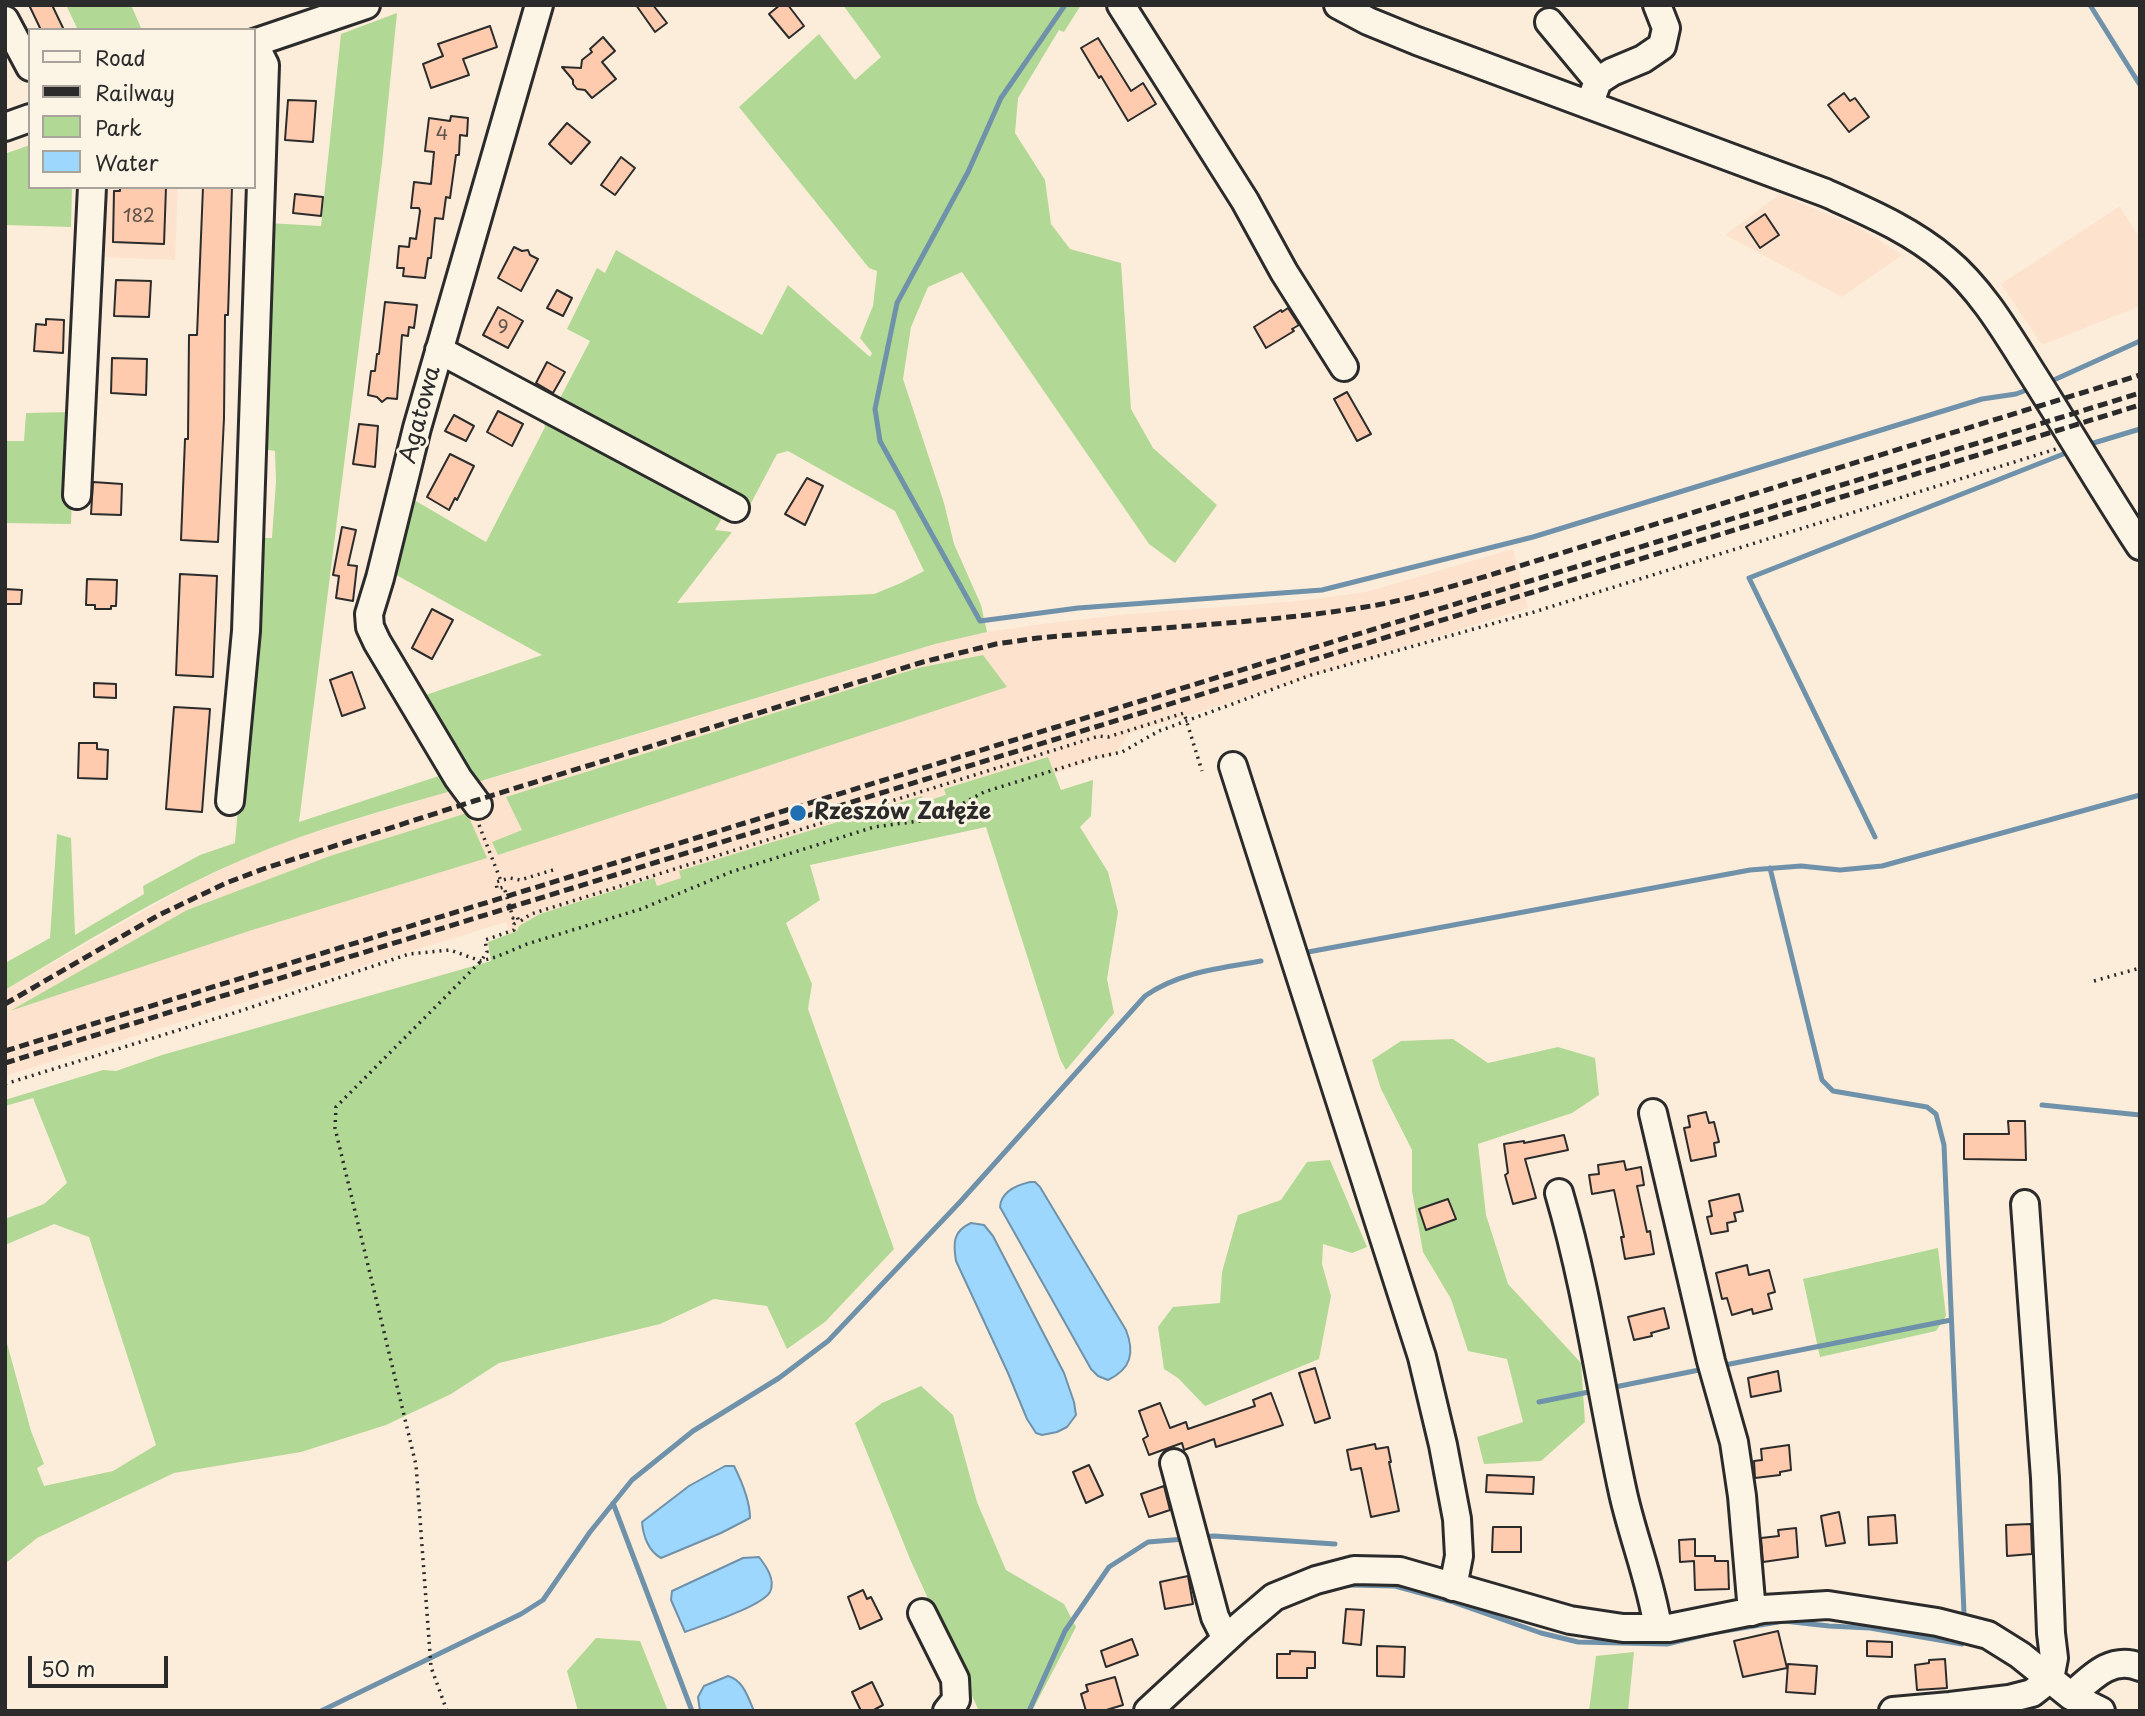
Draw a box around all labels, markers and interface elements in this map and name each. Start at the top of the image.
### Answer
legend [28,28,256,189]
text: Road [95,41,146,73]
text: Railway [95,76,175,108]
text: Park [95,111,142,143]
house number: 4 [436,124,448,146]
text: Water [95,146,158,178]
house number: 182 [123,206,155,228]
house number: 9 [497,317,509,339]
street label: Agatowa [395,363,447,467]
place label: Rzeszów Załęże [814,799,991,827]
marker: Rzeszów Załęże [788,803,808,823]
scale bar [32,1642,172,1686]
text: 50 m [41,1652,95,1684]

